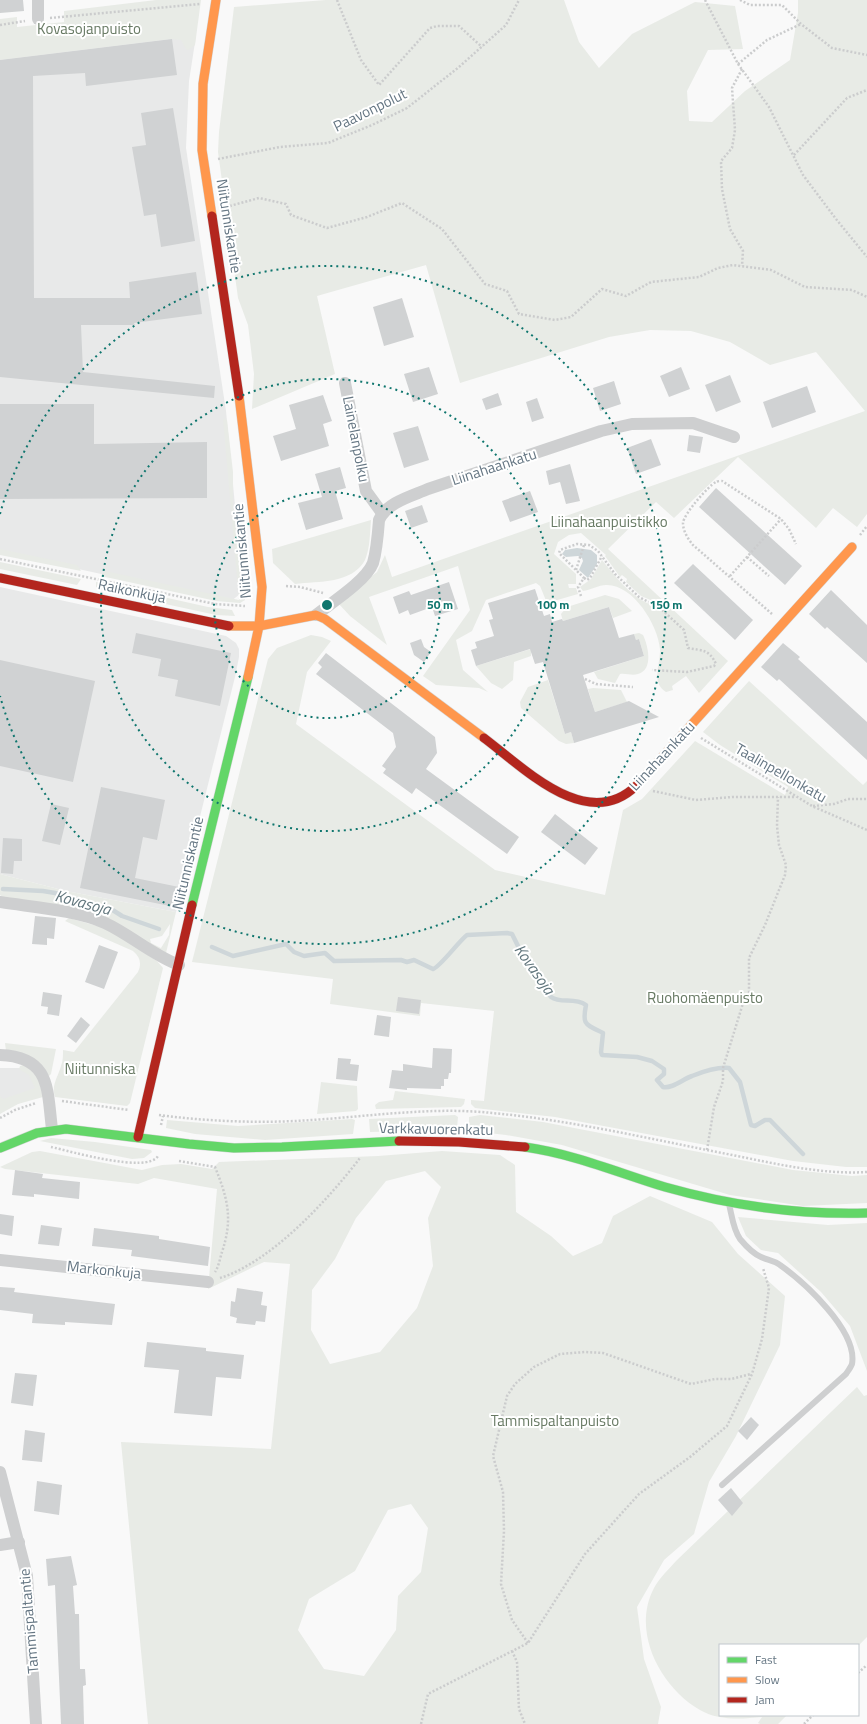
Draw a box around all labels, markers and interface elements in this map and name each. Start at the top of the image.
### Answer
park label: Kovasojanpuisto [37,17,141,40]
street label: Paavonpolut [329,82,411,137]
street label: Niitunniskantie [211,177,248,275]
street label: Lainelanpolku [337,394,376,484]
street label: Liinahaankatu [448,442,539,491]
street label: Niitunniskantie [226,503,257,599]
park label: Liinahaanpuistikko [550,510,668,533]
street label: Raikonkuja [96,572,169,609]
text: 50 m [427,595,453,614]
text: 100 m [537,595,569,614]
text: 150 m [650,595,682,614]
centre of rings [320,598,334,612]
street label: Liinahaankatu [623,716,700,796]
street label: Taalinpellonkatu [731,737,831,808]
street label: Niitunniskantie [166,814,209,912]
water label: Kovasoja [52,883,115,921]
water label: Kovasoja [509,939,562,1000]
park label: Ruohomäenpuisto [647,986,763,1009]
park label: Niitunniska [65,1057,136,1080]
street label: Varkkavuorenkatu [379,1116,493,1141]
street label: Markonkuja [66,1254,143,1285]
park label: Tammispaltanpuisto [491,1409,619,1432]
street label: Tammispaltantie [12,1568,45,1674]
legend [719,1644,859,1716]
text: Fast [755,1650,778,1669]
text: Slow [755,1670,780,1689]
text: Jam [755,1690,775,1709]

